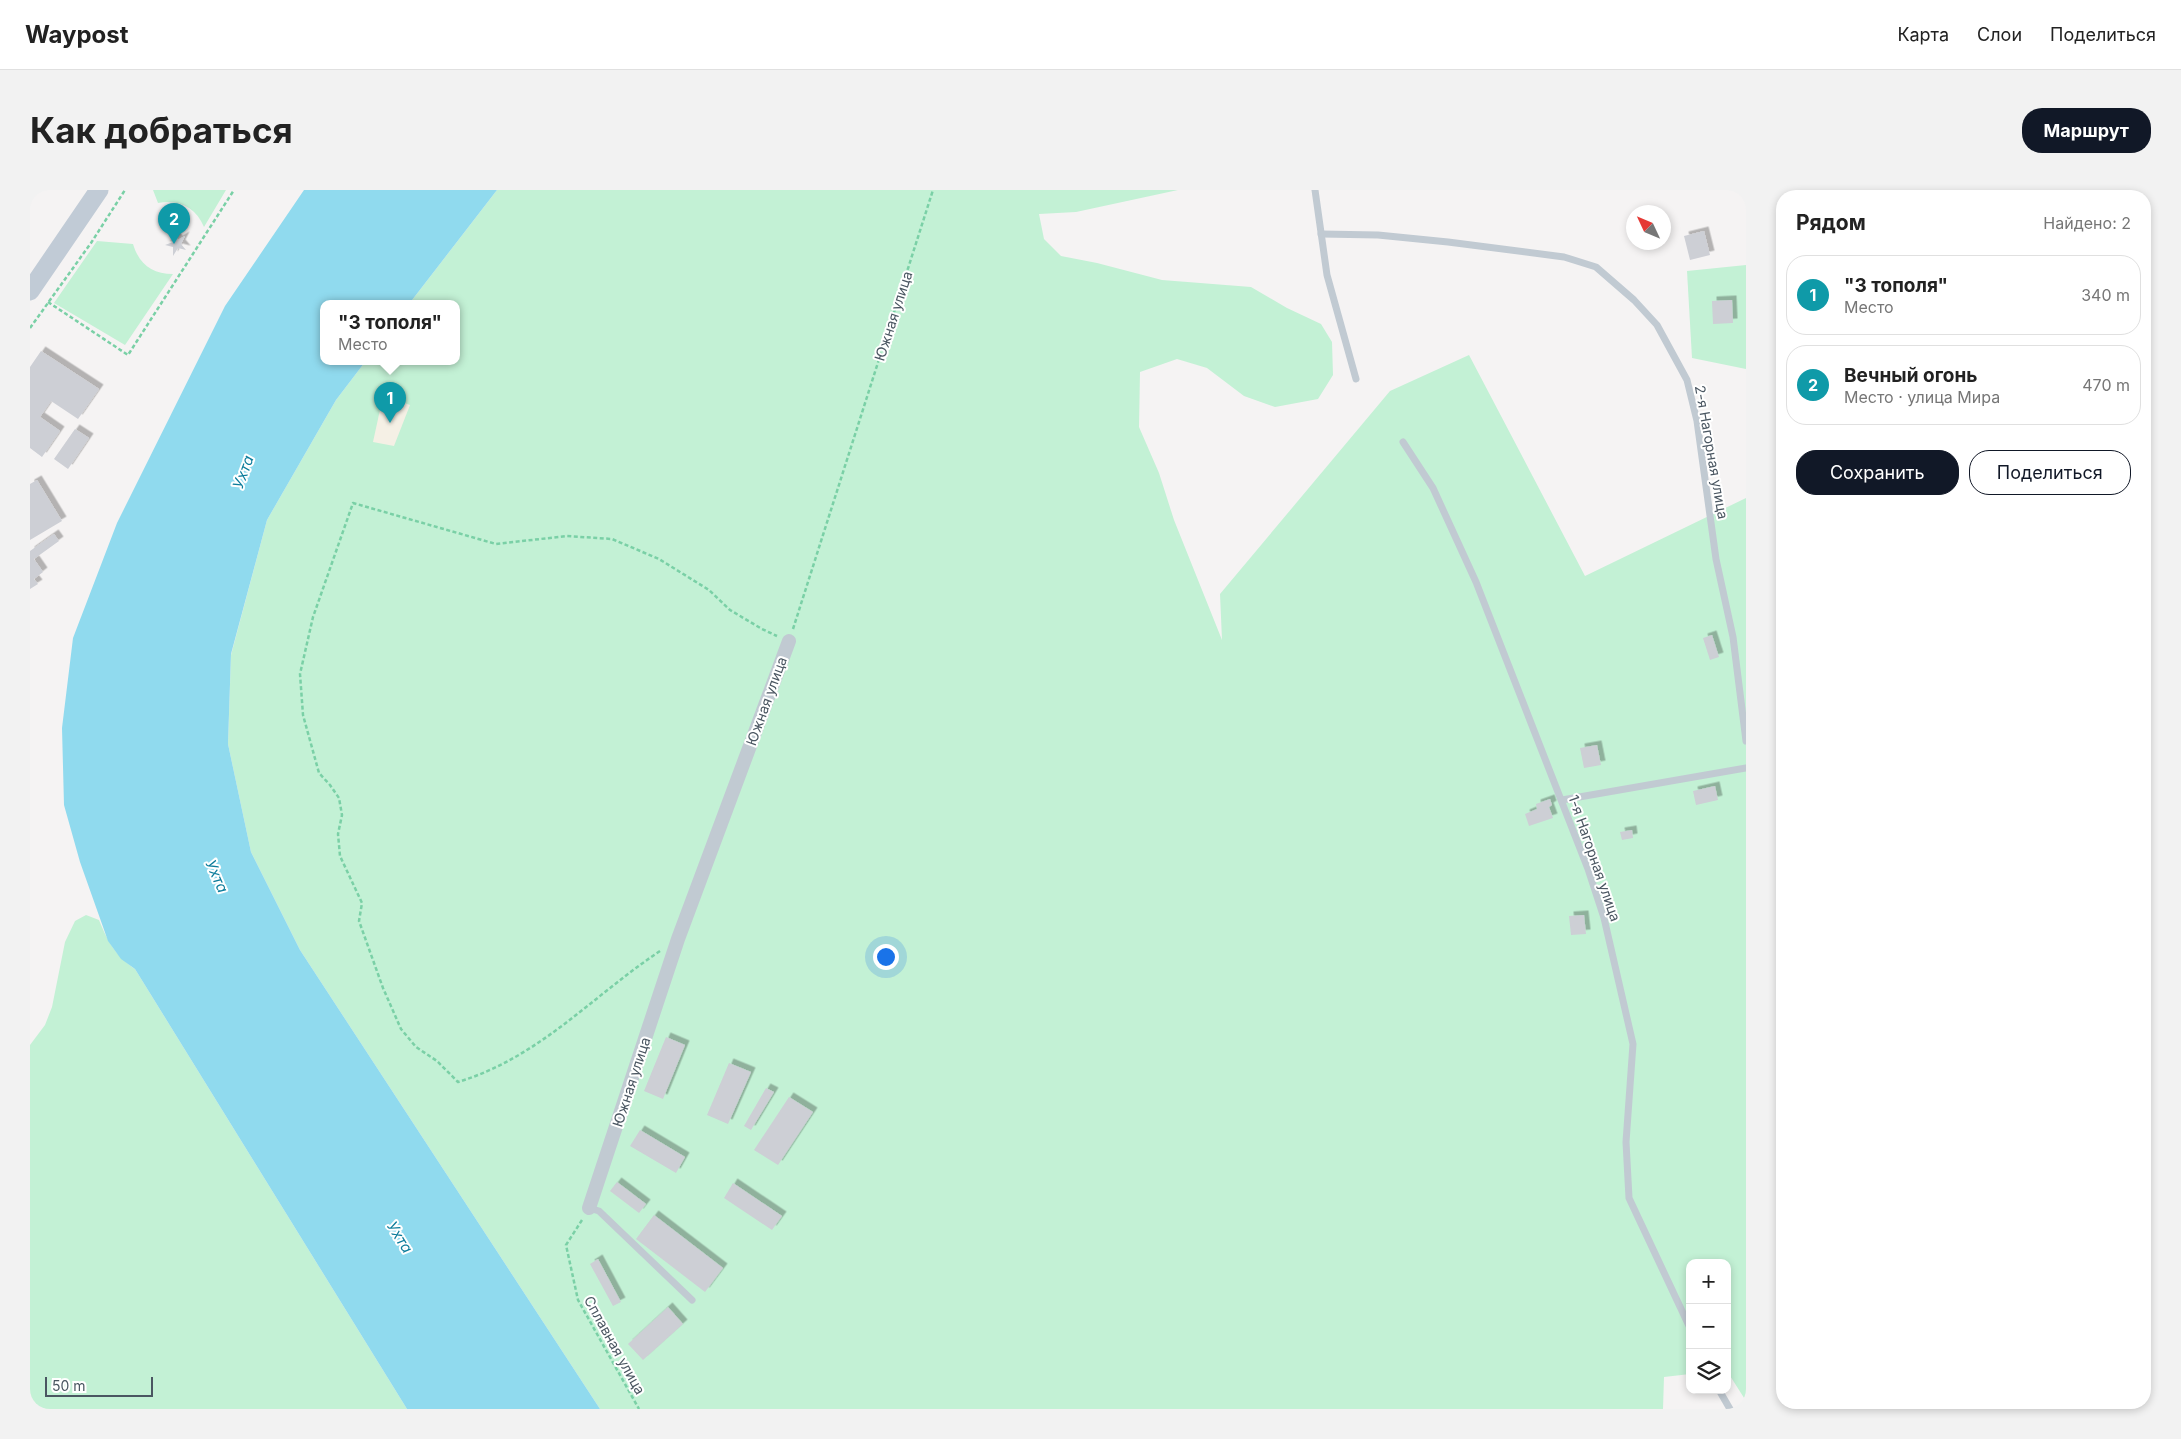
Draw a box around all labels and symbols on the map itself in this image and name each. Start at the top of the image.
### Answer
pin: 2 [158,203,190,244]
north arrow [1626,205,1671,250]
street label: Южная улица [871,269,915,363]
pin: 1 [374,382,406,423]
street label: 2-я Нагорная улица [1692,384,1732,520]
water label: Ухта [228,453,258,491]
street label: Южная улица [742,654,790,748]
street label: 1-я Нагорная улица [1565,793,1625,923]
water label: Ухта [201,857,233,895]
your location [873,944,899,970]
street label: Южная улица [609,1035,653,1129]
water label: Ухта [383,1218,417,1256]
street label: Сплавная улица [581,1293,649,1397]
scale bar [45,1374,152,1397]

